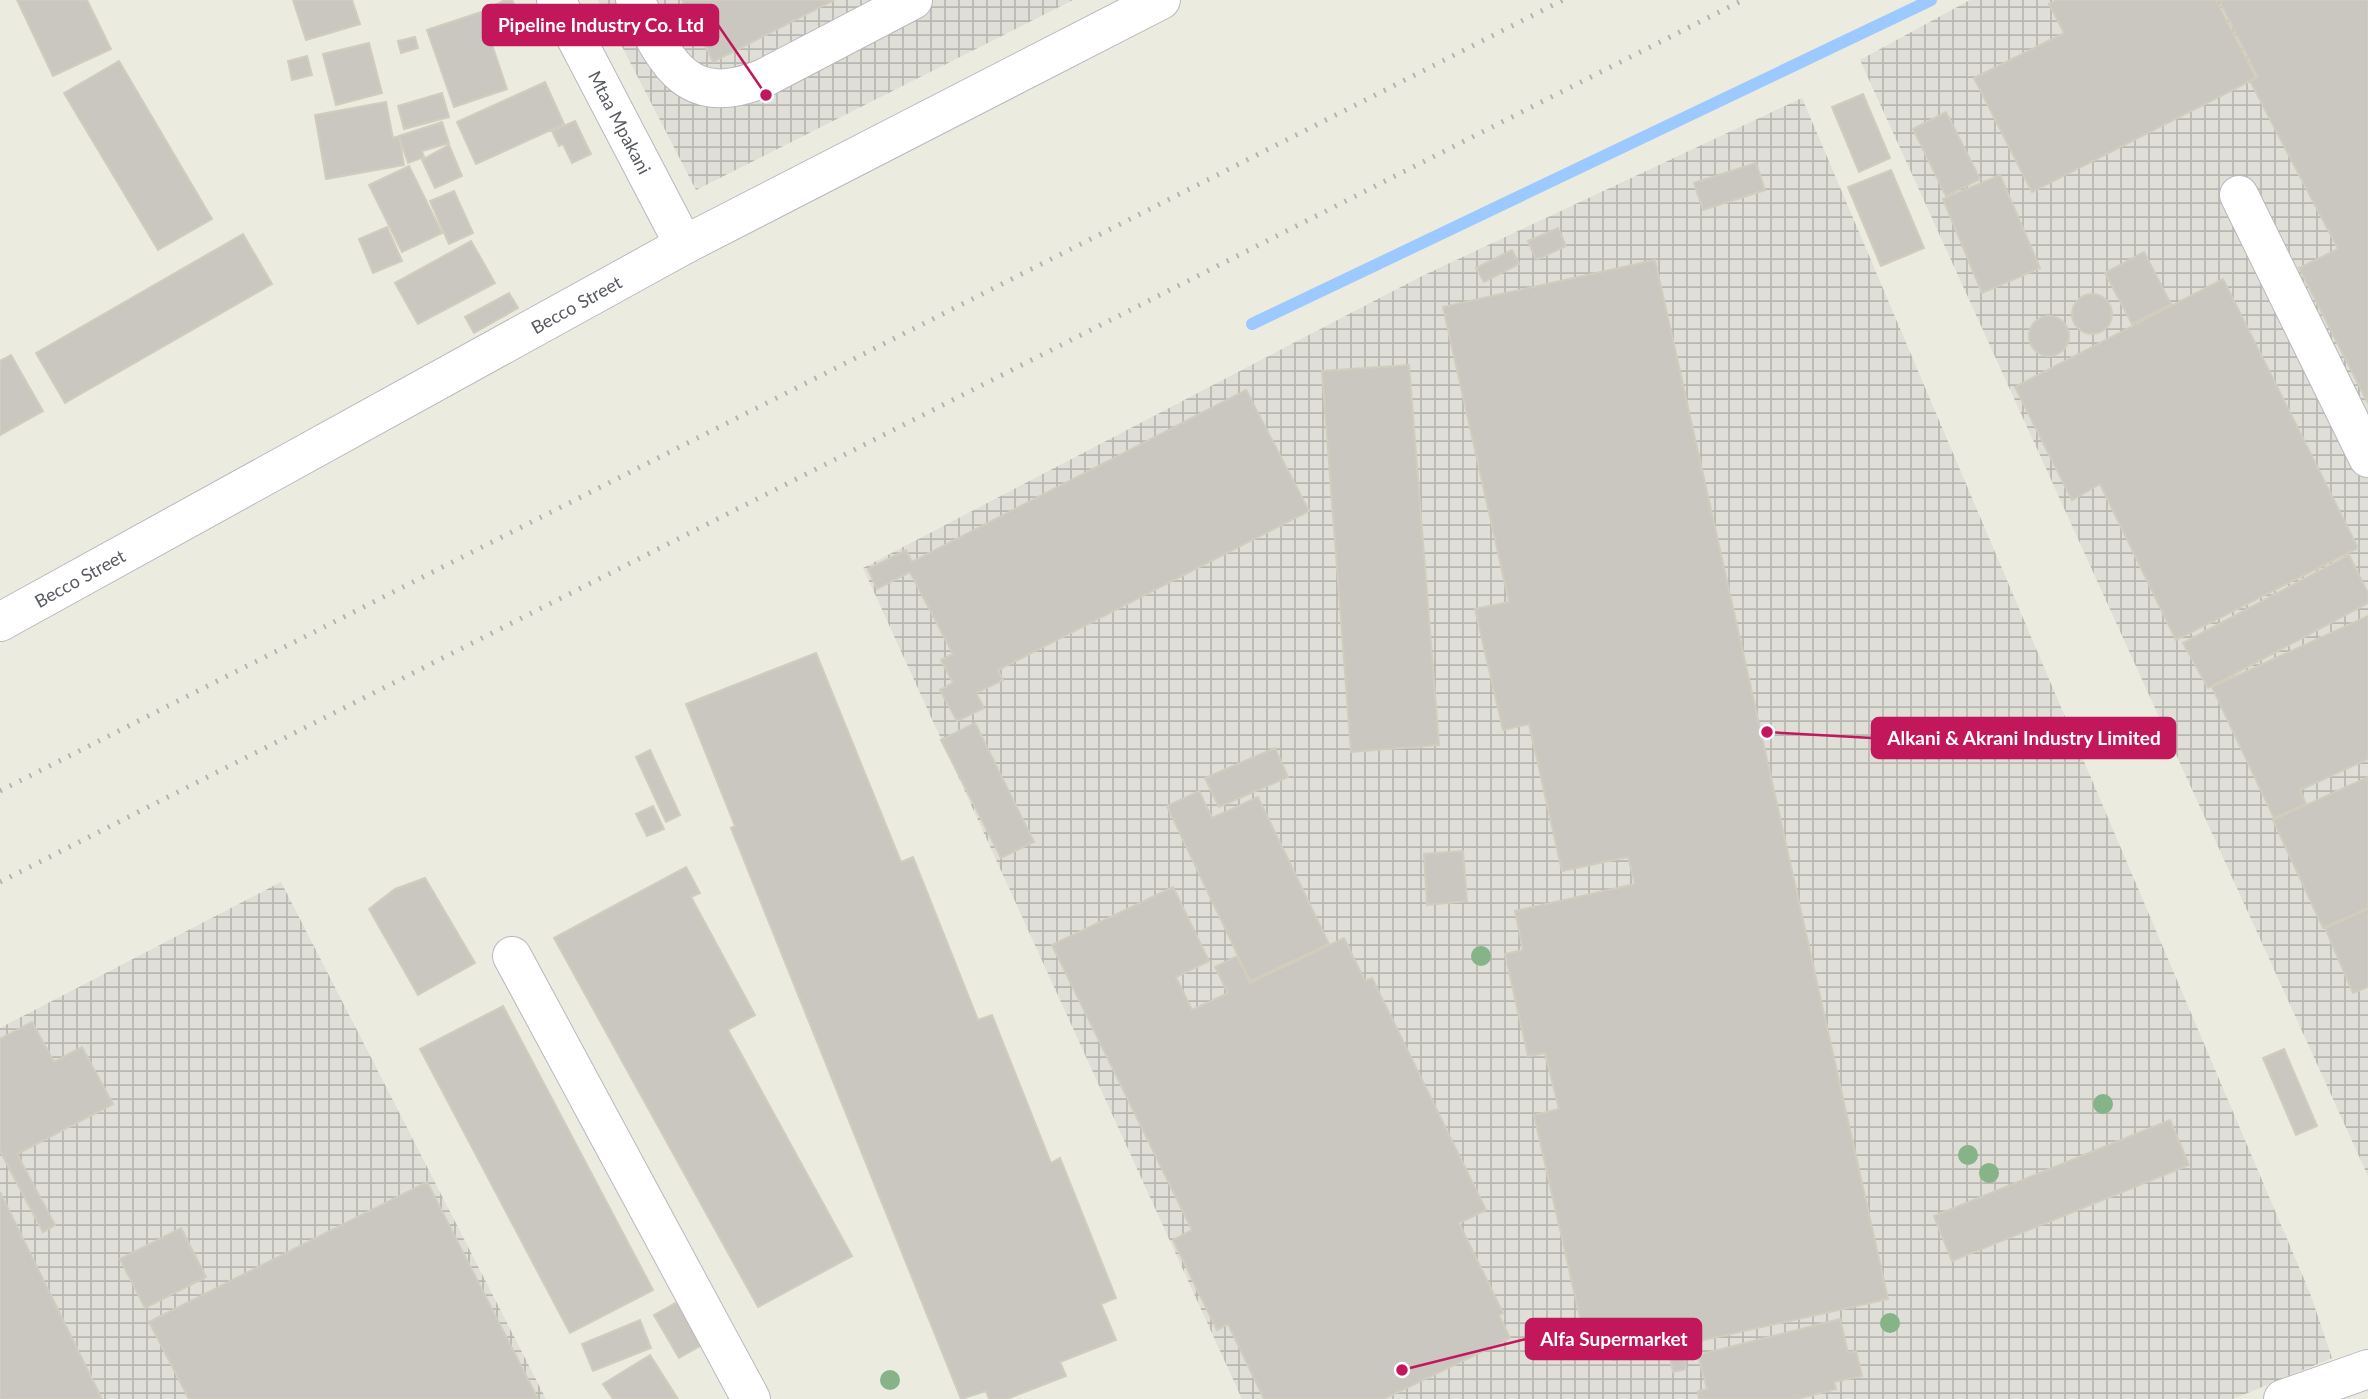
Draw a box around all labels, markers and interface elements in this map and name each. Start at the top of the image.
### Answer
callout: Pipeline Industry Co. Ltd [483,5,718,45]
text: Pipeline Industry Co. Ltd [498,13,704,36]
street label: Mtaa Mpakani [584,67,656,178]
street label: Becco Street [527,270,626,338]
street label: Becco Street [31,544,129,612]
callout: Alkani & Akrani Industry Limited [1872,718,2175,758]
text: Alkani & Akrani Industry Limited [1886,726,2161,749]
callout: Alfa Supermarket [1526,1319,1701,1359]
text: Alfa Supermarket [1539,1327,1688,1350]

